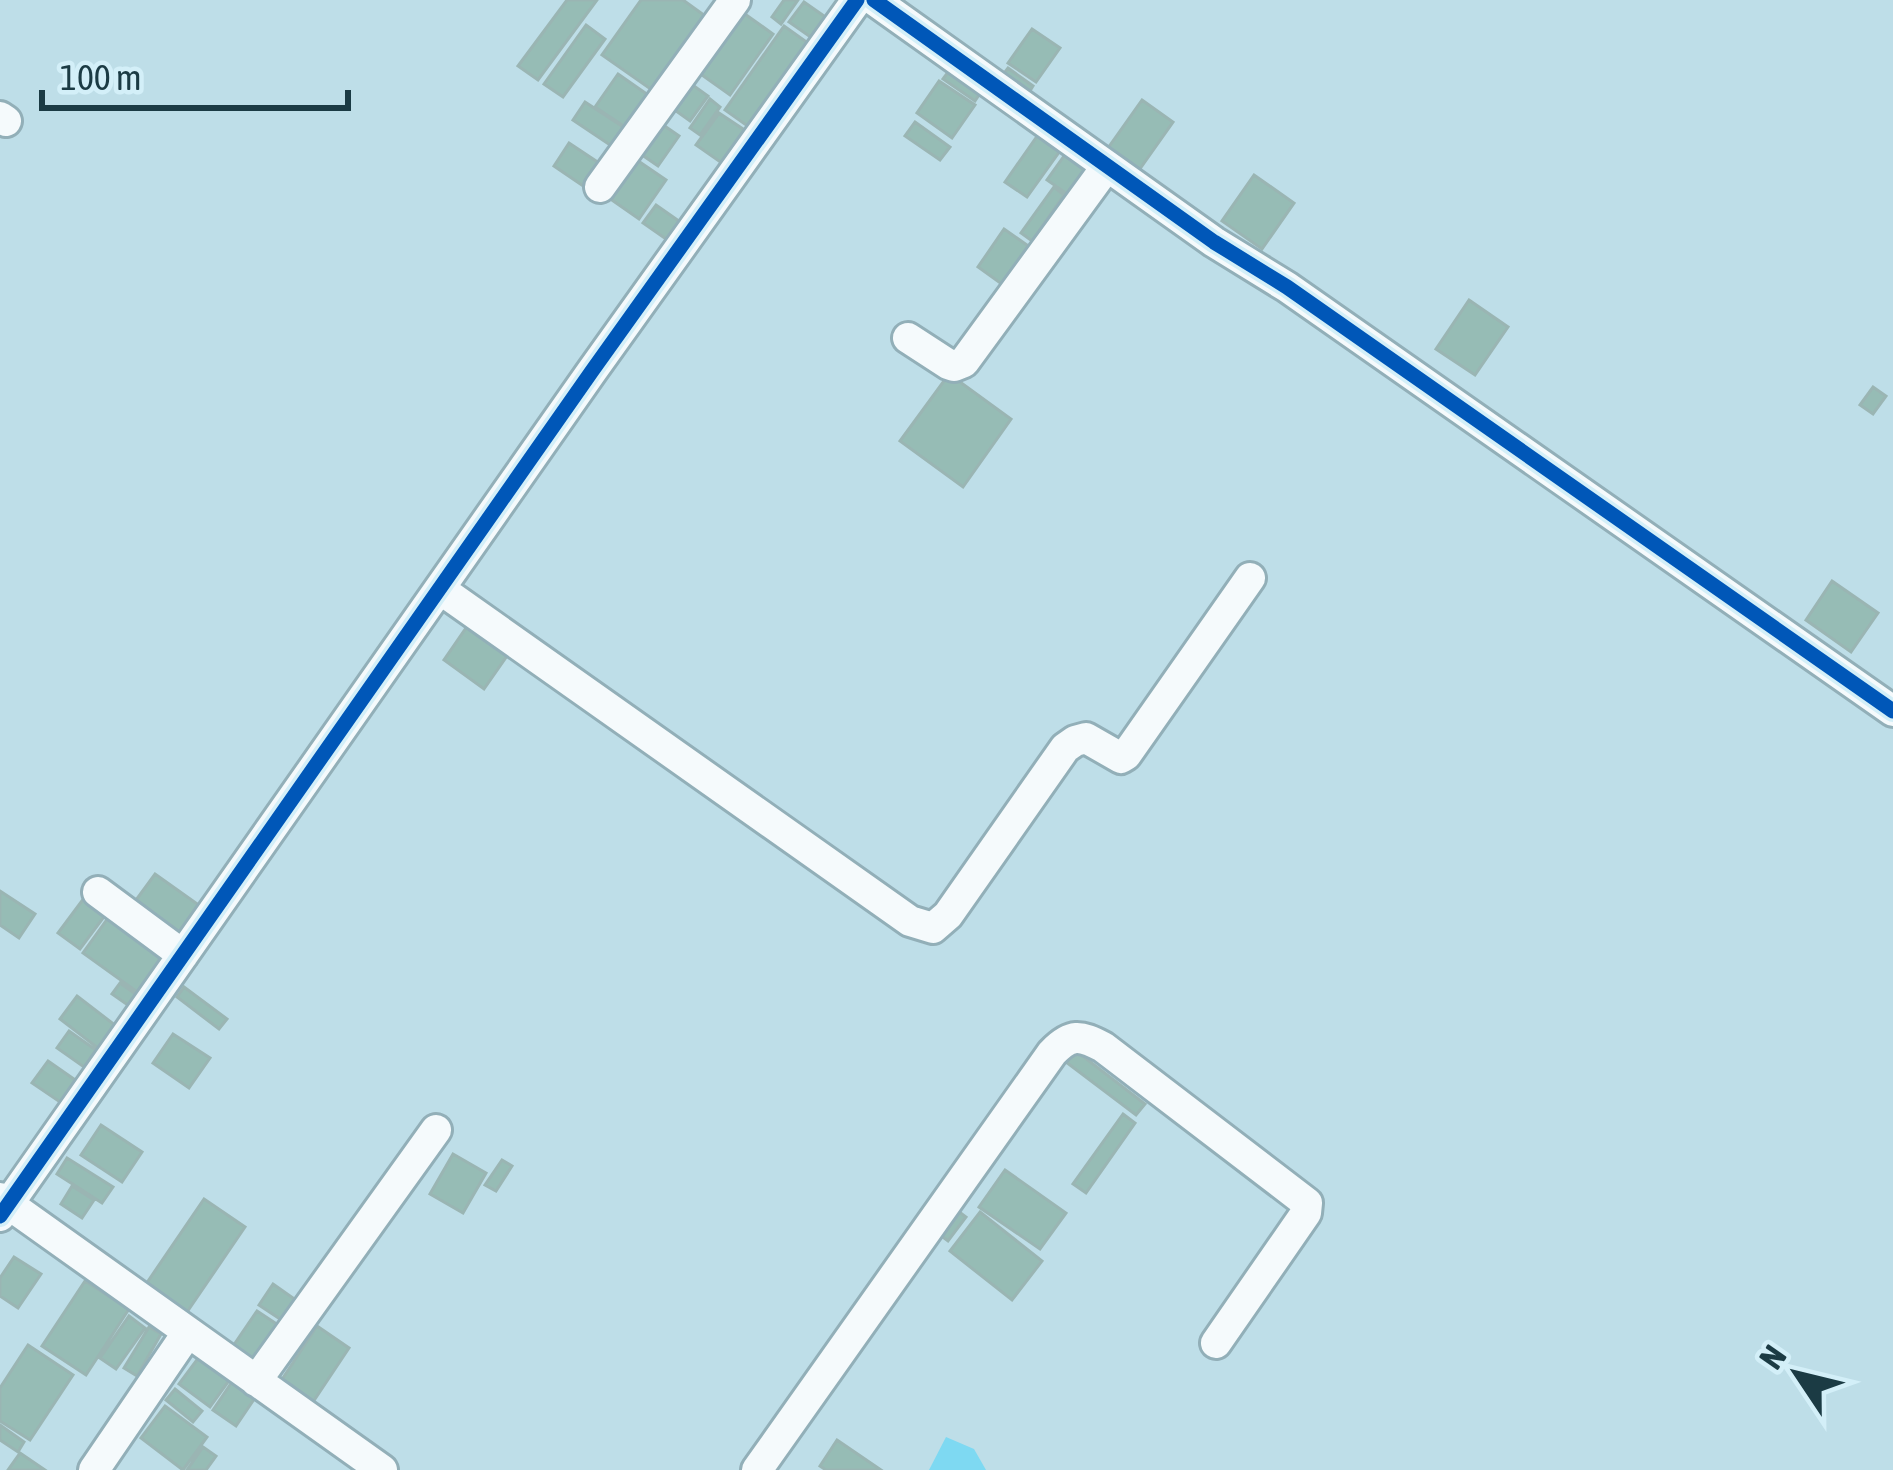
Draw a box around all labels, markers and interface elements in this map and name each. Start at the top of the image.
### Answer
scale bar [42,36,348,110]
text: 100 m [60,56,142,98]
north arrow [1737,1314,1857,1434]
text: N [1751,1338,1794,1376]

